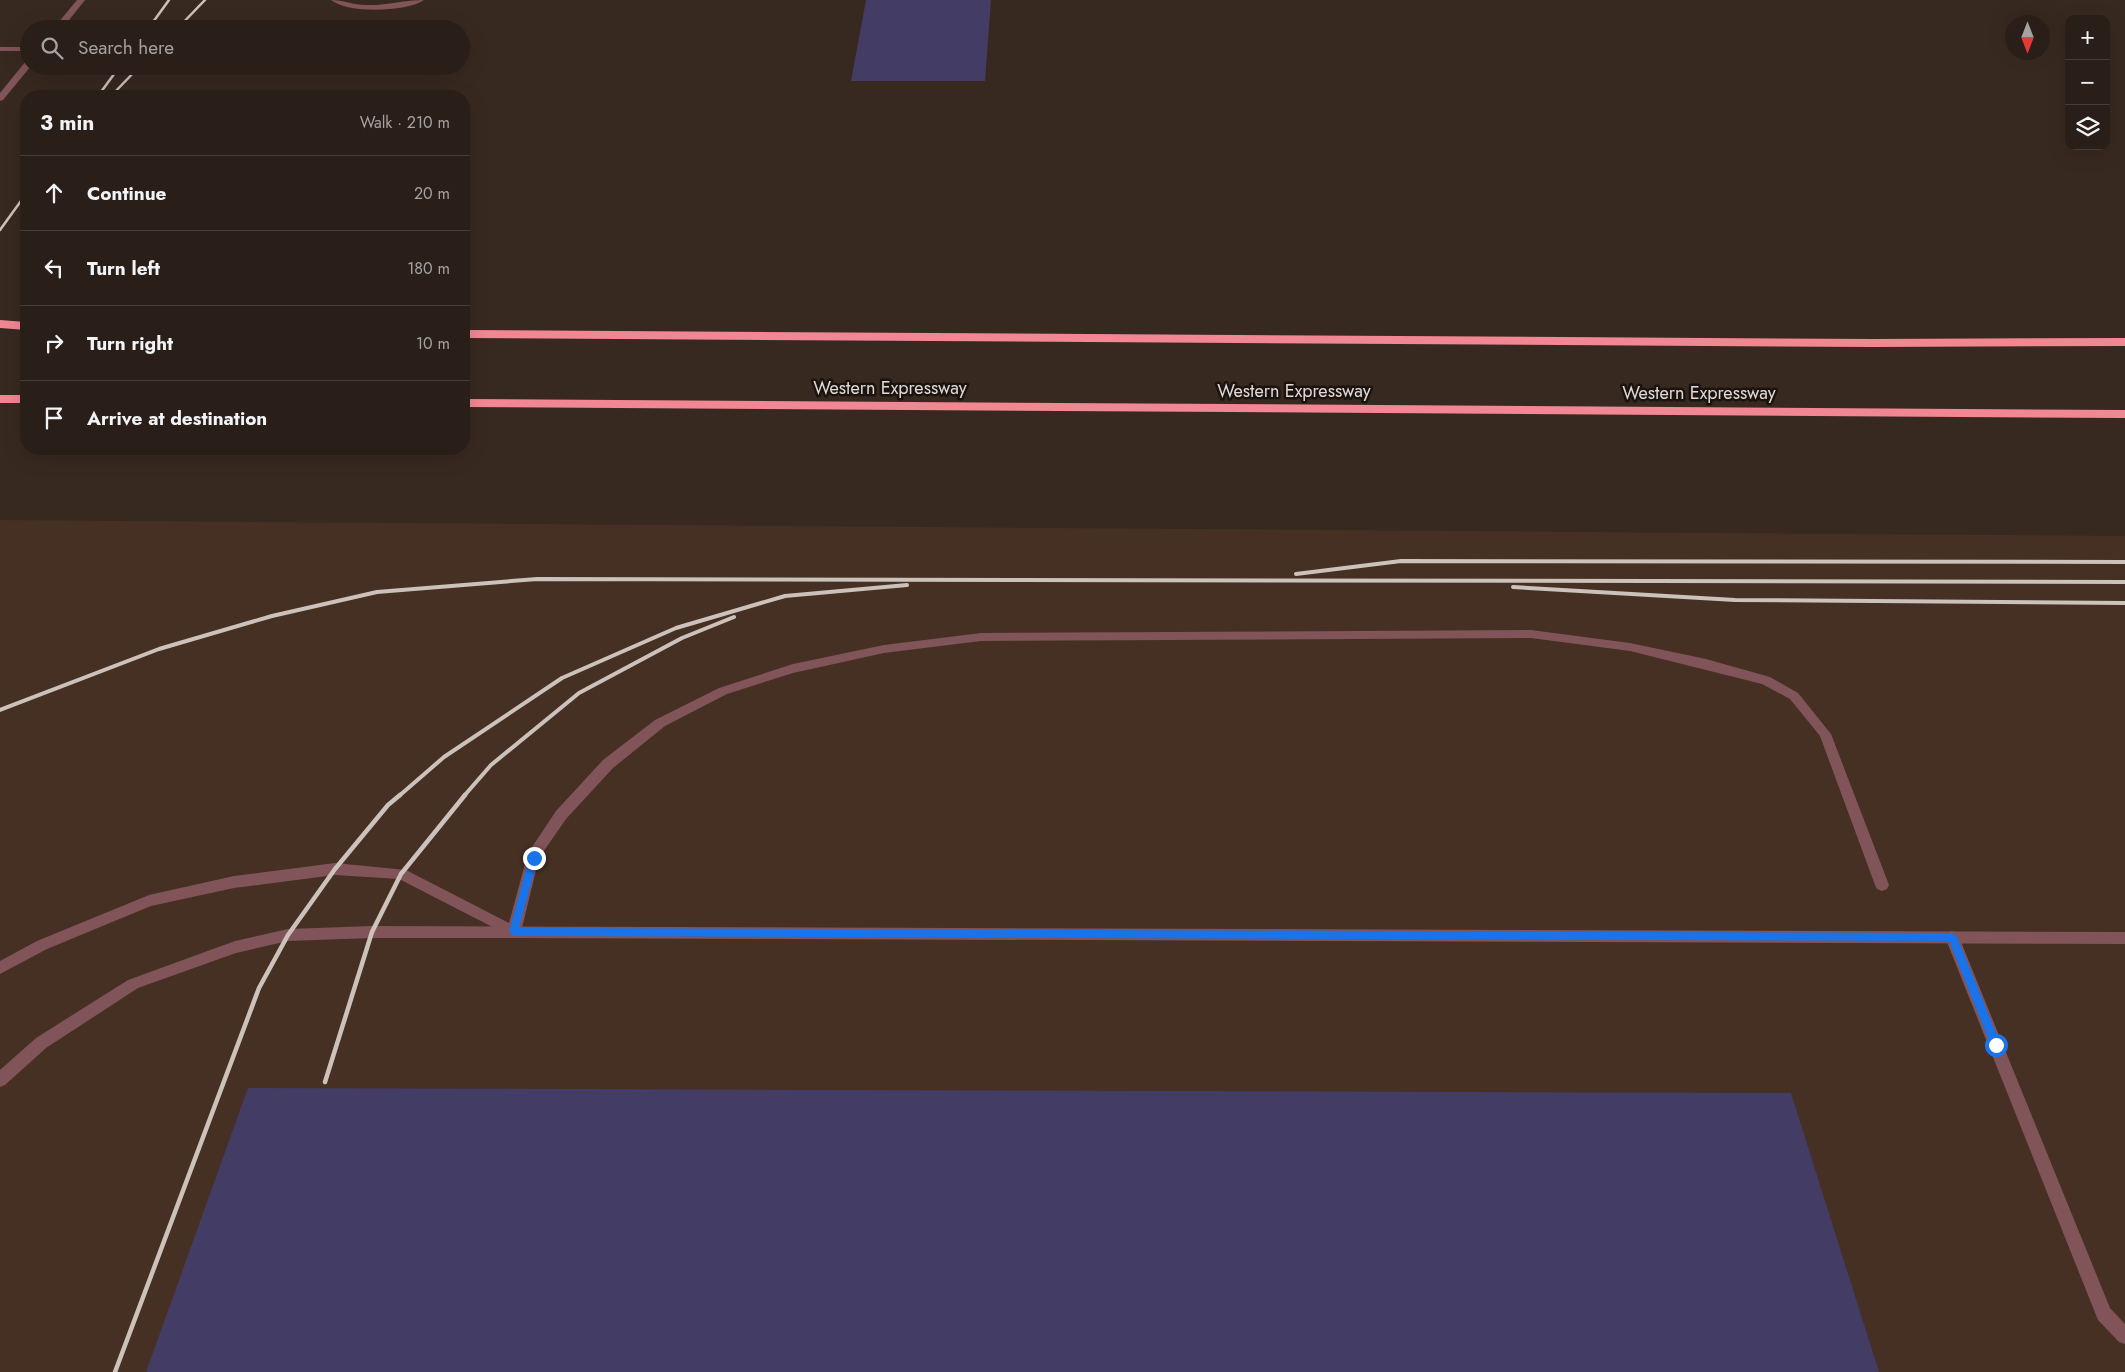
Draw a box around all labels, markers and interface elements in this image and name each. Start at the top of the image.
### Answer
north arrow [2005,15,2050,60]
map controls [2065,15,2110,150]
button: + [2065,15,2110,60]
search box [20,20,470,75]
icon: search [38,34,66,62]
text: Search here [78,34,174,61]
button: − [2065,60,2110,105]
button: layers [2065,105,2110,150]
text: 3 min [40,108,94,138]
text: Walk · 210 m [360,111,450,134]
icon: ahead [40,179,68,207]
text: Continue [87,180,166,207]
text: 20 m [414,182,450,205]
icon: left [40,254,68,282]
text: Turn left [87,255,160,282]
text: 180 m [407,257,450,280]
icon: right [40,329,68,357]
text: Turn right [87,330,173,357]
text: 10 m [416,332,450,355]
street label: Western Expressway [813,375,967,401]
street label: Western Expressway [1217,378,1371,404]
street label: Western Expressway [1622,380,1776,406]
icon: arrive [40,404,68,432]
text: Arrive at destination [87,405,267,432]
route end [523,847,546,870]
route start [1985,1034,2008,1057]

